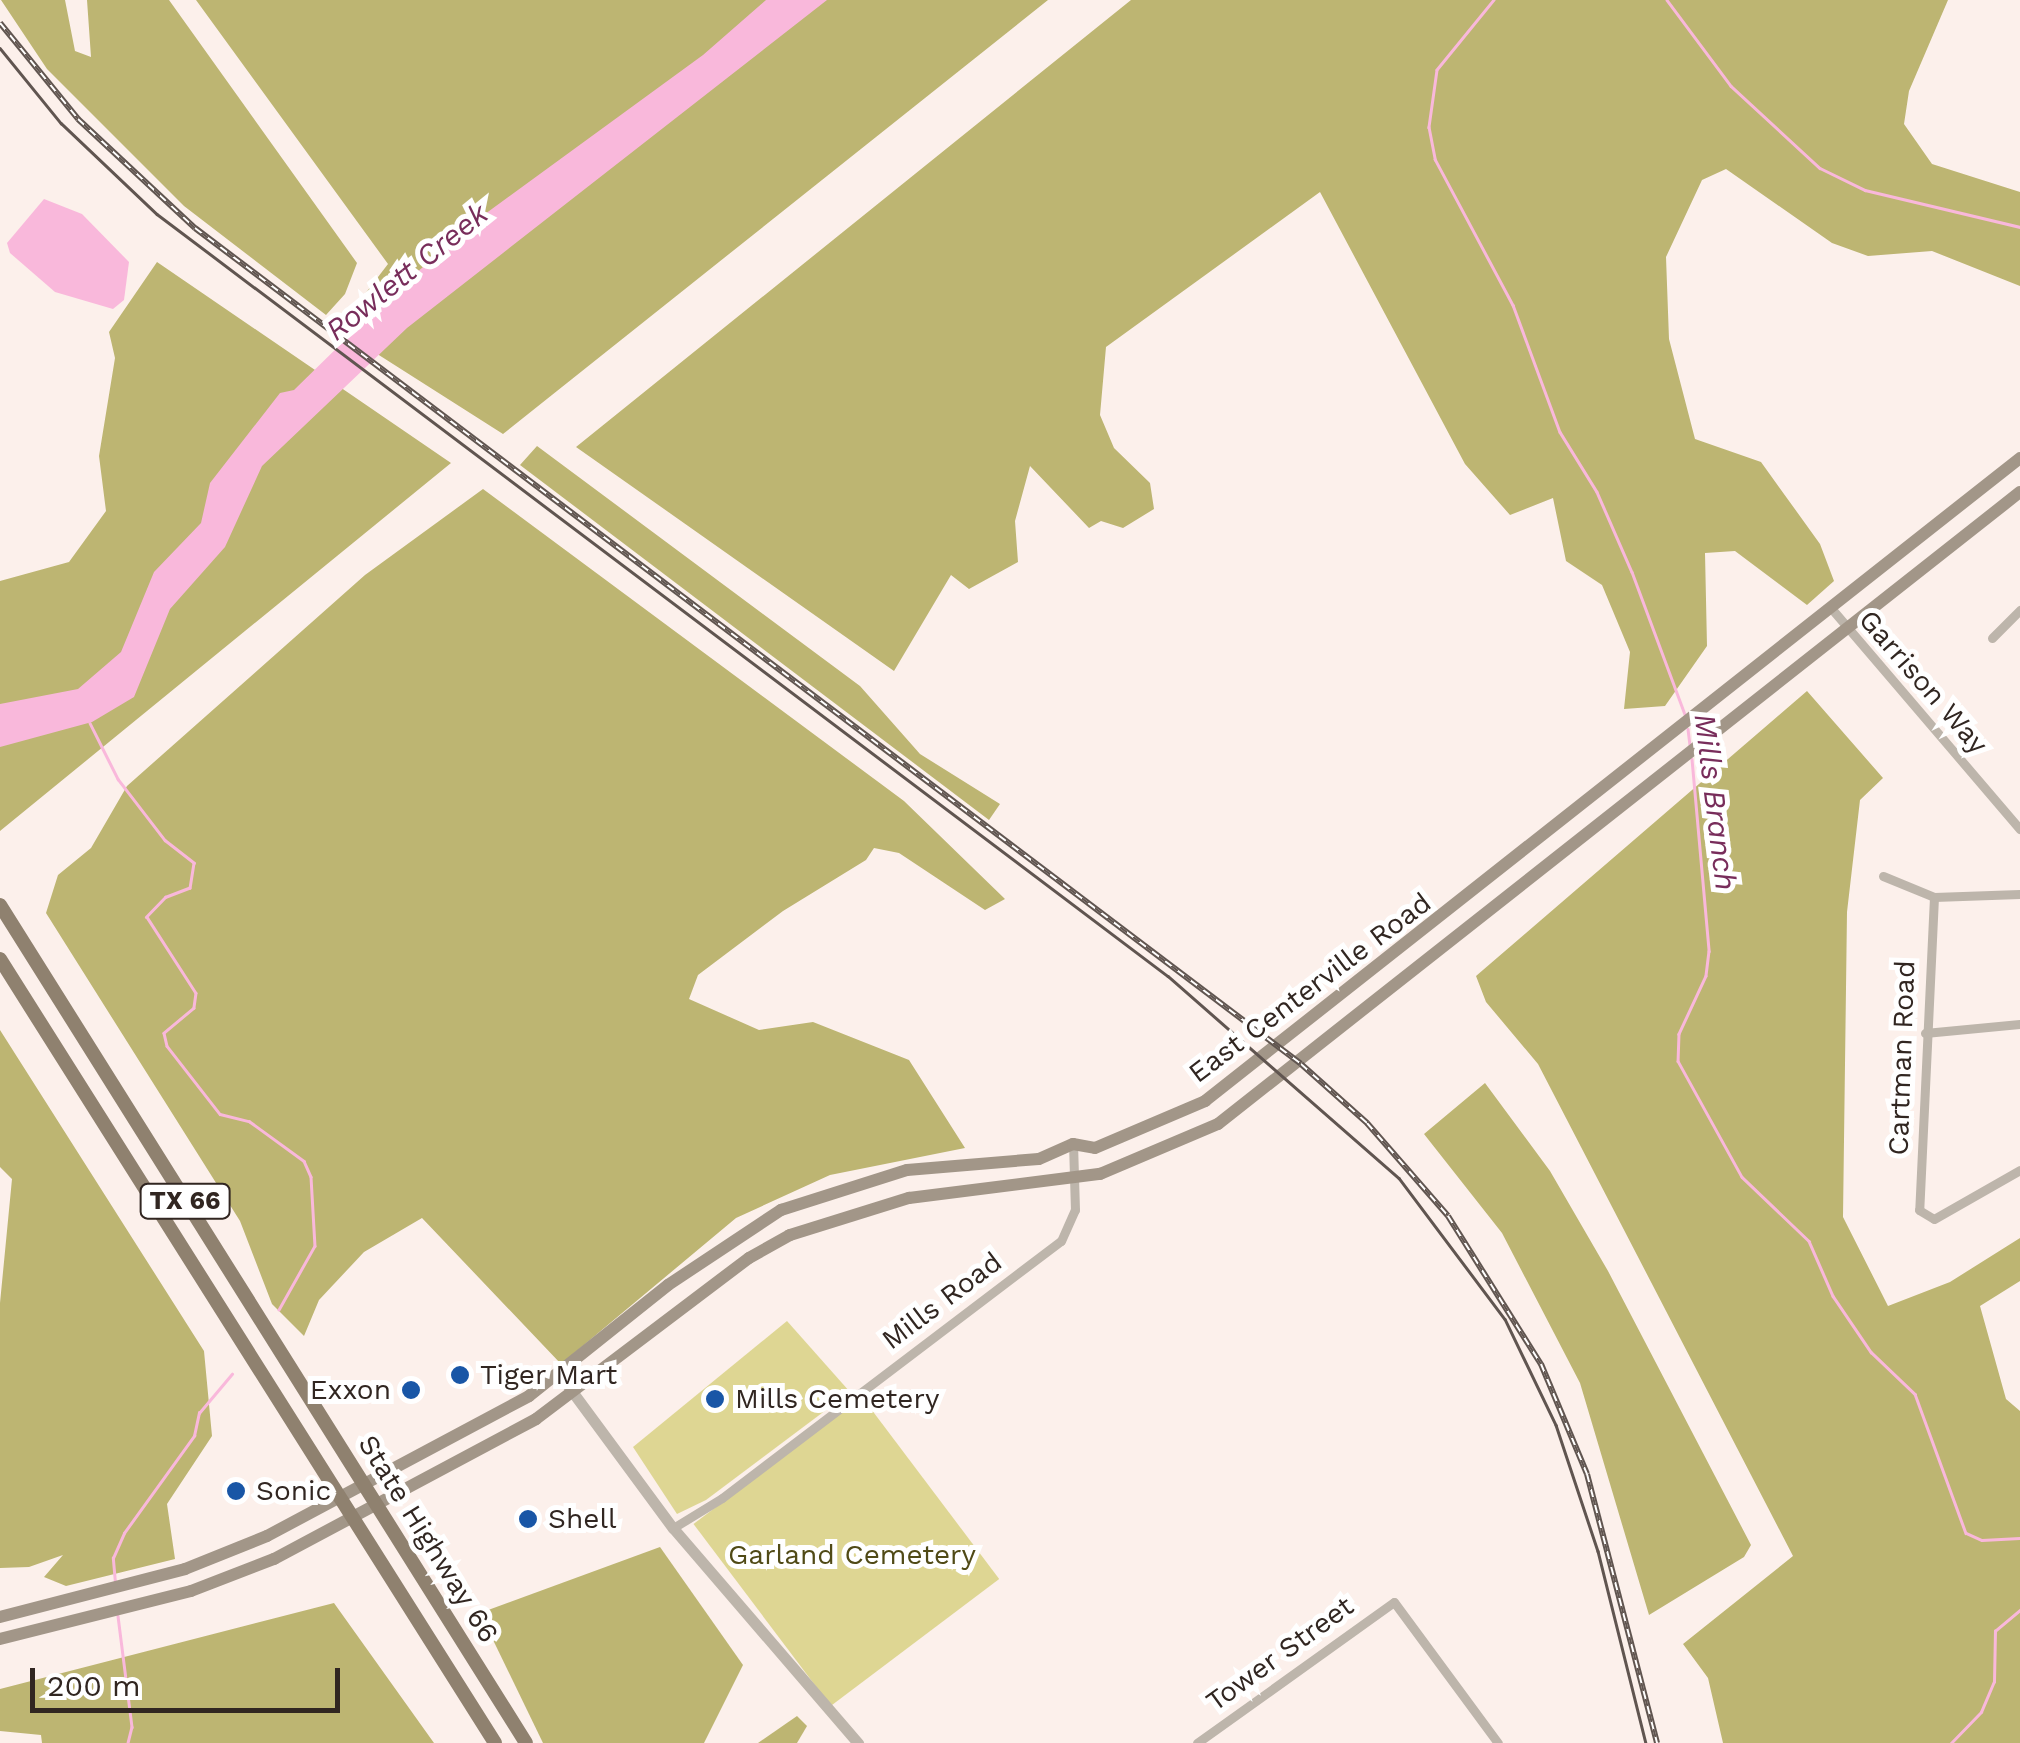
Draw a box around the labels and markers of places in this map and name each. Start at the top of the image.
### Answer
place label: Tiger Mart [480,1358,618,1392]
marker: Tiger Mart [449,1364,471,1386]
place label: Exxon [310,1373,391,1407]
marker: Exxon [400,1379,422,1401]
place label: Mills Cemetery [735,1382,939,1416]
marker: Mills Cemetery [704,1388,726,1410]
place label: Sonic [256,1474,331,1508]
marker: Sonic [225,1480,247,1502]
place label: Shell [548,1502,617,1536]
marker: Shell [517,1508,539,1530]

